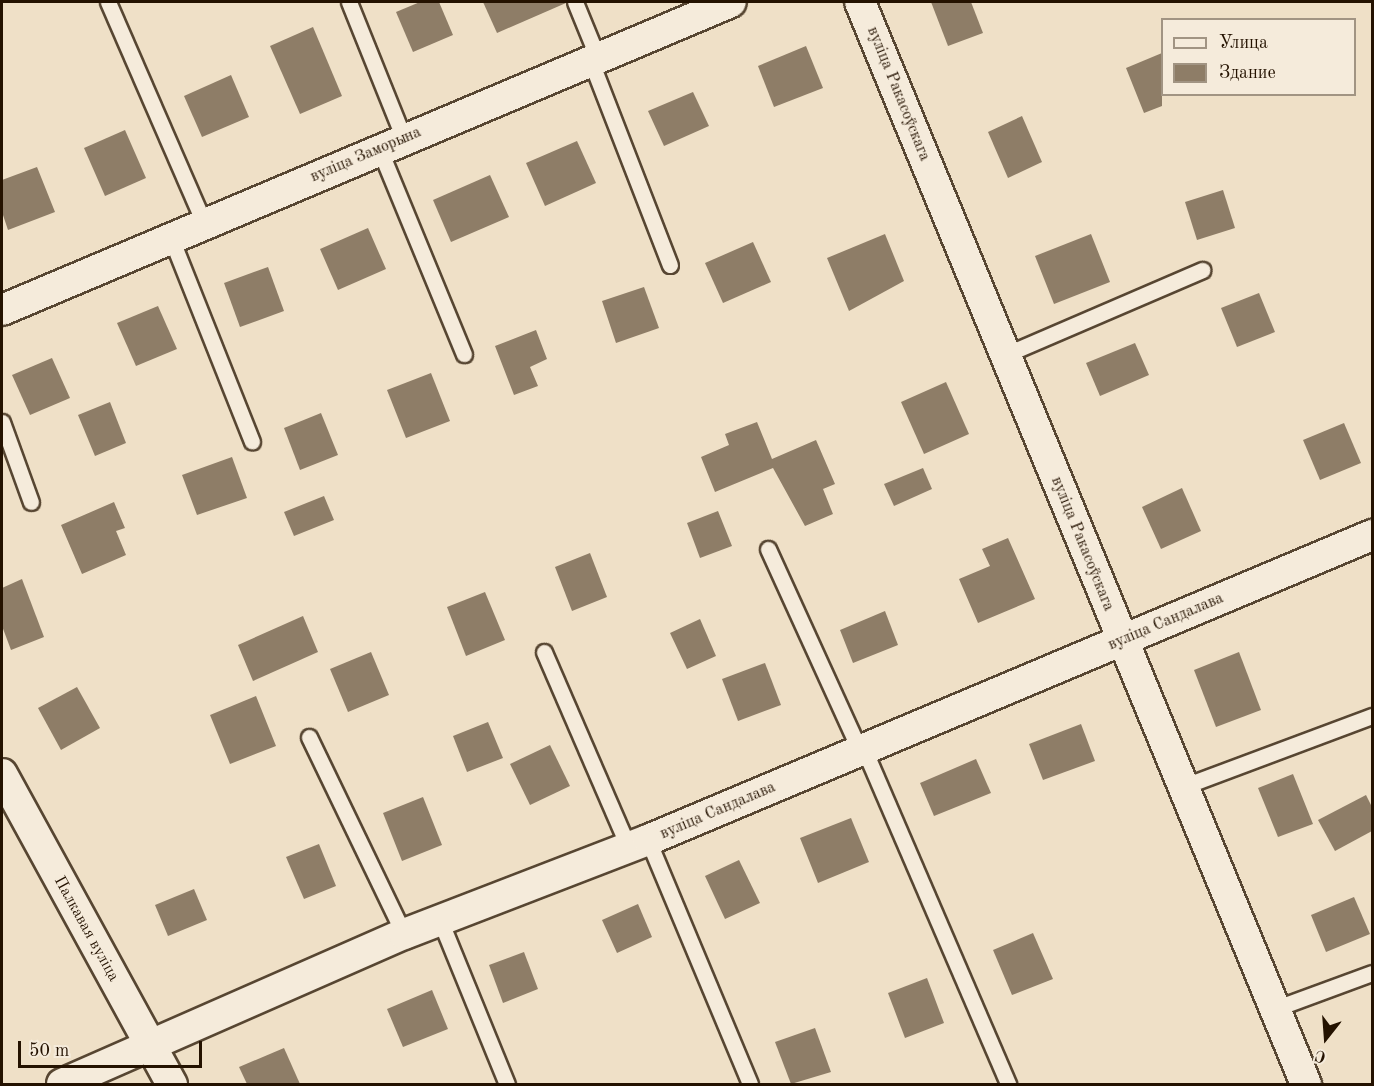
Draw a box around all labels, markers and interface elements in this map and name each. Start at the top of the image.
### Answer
legend [1161,18,1356,96]
street label: вуліца Ракасоўскага [862,24,934,164]
text: Улица [1219,34,1268,52]
text: Здание [1219,64,1276,82]
street label: вуліца Заморына [308,123,424,187]
street label: вуліца Ракасоўскага [1046,474,1118,614]
street label: вуліца Сандалава [1105,589,1227,655]
street label: вуліца Сандалава [657,778,779,844]
street label: Палкавая вуліца [49,873,123,985]
north arrow [1296,1008,1356,1068]
scale bar [21,1029,206,1067]
text: 50 m [29,1042,69,1060]
text: С [1313,1046,1328,1064]

